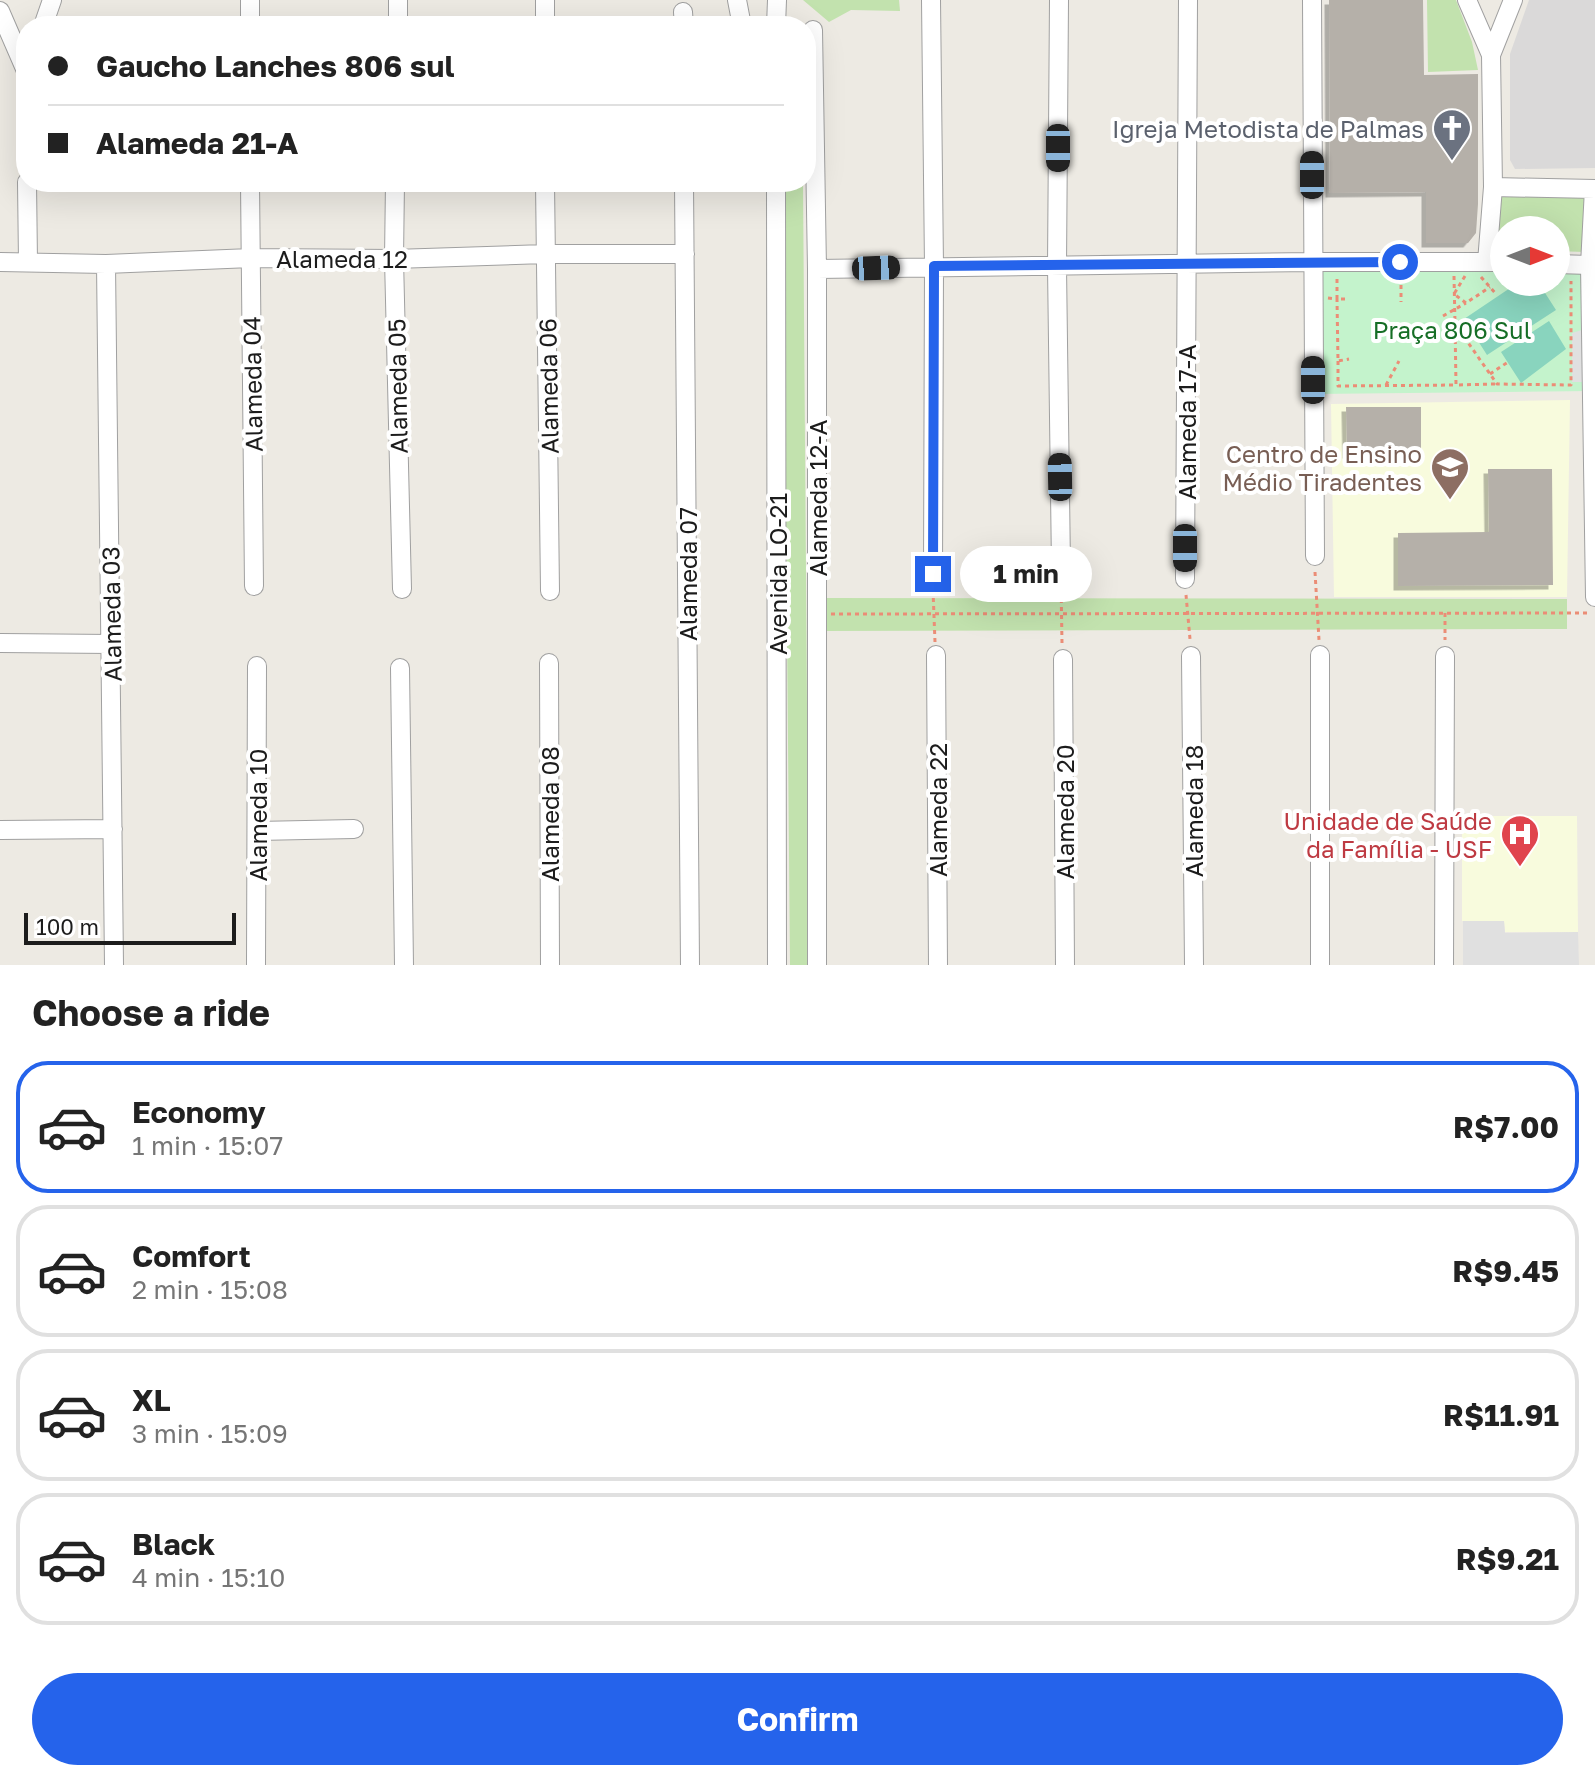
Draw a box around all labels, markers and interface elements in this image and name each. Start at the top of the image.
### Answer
text: Gaucho Lanches 806 sul [96,48,455,84]
church icon: Igreja Metodista de Palmas [1431,107,1473,162]
place label: Igreja Metodista de Palmas [1112,114,1424,143]
car [1046,124,1070,172]
text: Alameda 21-A [96,125,298,161]
car [1300,151,1324,199]
north arrow [1490,216,1570,296]
map controls [1490,216,1570,296]
street label: Alameda 12 [276,244,408,273]
route start [1382,244,1418,280]
car [852,255,900,281]
park label: Praça 806 Sul [1373,315,1531,344]
street label: Alameda 04 [236,316,268,452]
street label: Alameda 05 [381,318,413,454]
street label: Alameda 06 [532,318,564,454]
street label: Alameda 17-A [1172,344,1201,500]
car [1301,356,1325,404]
street label: Alameda 12-A [803,419,832,577]
place label: Centro de Ensino Médio Tiradentes [1222,439,1422,496]
school or university icon: Centro de Ensino Médio Tiradentes [1429,446,1471,501]
car [1048,453,1072,501]
street label: Avenida LO-21 [763,493,792,655]
street label: Alameda 07 [673,507,702,641]
car [1173,524,1197,572]
street label: Alameda 03 [95,546,127,682]
callout: 1 min [961,546,1093,602]
route end [915,556,951,592]
text: 1 min [993,558,1059,589]
street label: Alameda 22 [923,743,952,877]
street label: Alameda 20 [1050,744,1079,880]
street label: Alameda 18 [1179,745,1208,877]
street label: Alameda 08 [535,746,564,882]
street label: Alameda 10 [243,749,272,881]
place label: Unidade de Saúde da Família - USF [1283,806,1492,863]
hospital icon: Unidade de Saúde da Família - USF [1499,813,1541,868]
scale bar [24,909,236,945]
text: 100 m [36,913,99,940]
text: Choose a ride [32,991,270,1034]
icon: car [36,1091,108,1163]
text: Economy [132,1094,266,1130]
text: R$7.00 [1453,1109,1559,1145]
text: 1 min · 15:07 [132,1130,283,1161]
icon: car [36,1235,108,1307]
text: Comfort [132,1238,251,1274]
text: R$9.45 [1452,1253,1559,1289]
text: 2 min · 15:08 [132,1274,288,1305]
icon: car [36,1379,108,1451]
text: XL [132,1382,171,1418]
text: R$11.91 [1443,1397,1559,1433]
text: 3 min · 15:09 [132,1418,288,1449]
icon: car [36,1523,108,1595]
text: Black [132,1526,215,1562]
text: R$9.21 [1456,1541,1559,1577]
text: 4 min · 15:10 [132,1562,285,1593]
button: Confirm [32,1673,1563,1765]

